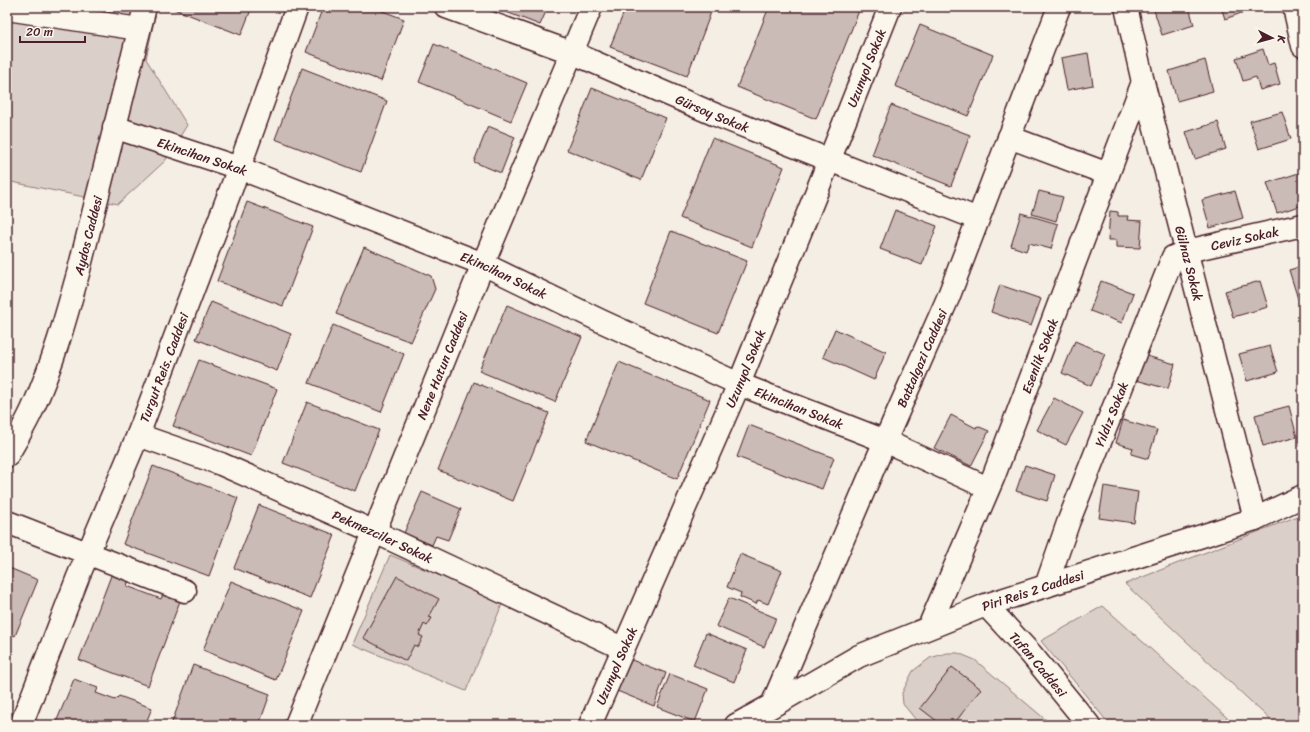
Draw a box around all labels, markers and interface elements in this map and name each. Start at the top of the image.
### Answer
scale bar [20,18,85,44]
north arrow [1252,18,1292,58]
text: 20 m [26,21,53,43]
street label: Uzunyol Sokak [840,25,893,111]
text: K [1272,34,1291,45]
street label: Gürsoy Sokak [672,88,753,139]
street label: Ekincihan Sokak [154,131,251,182]
street label: Aydos Caddesi [67,193,109,279]
street label: Ceviz Sokak [1209,220,1281,257]
street label: Gülnaz Sokak [1168,223,1210,304]
street label: Ekincihan Sokak [457,245,551,305]
street label: Battalgazi Caddesi [890,305,954,411]
street label: Nene Hatun Caddesi [410,308,475,423]
street label: Turgut Reis. Caddesi [133,309,195,426]
street label: Esenlik Sokak [1015,315,1065,397]
street label: Uzunyol Sokak [719,325,772,412]
street label: Yıldız Sokak [1088,378,1135,450]
street label: Ekincihan Sokak [751,380,847,436]
street label: Pekmezciler Sokak [328,504,437,570]
street label: Piri Reis 2 Caddesi [979,563,1087,618]
street label: Uzunyol Sokak [589,623,644,708]
street label: Tufan Caddesi [1003,626,1073,703]

